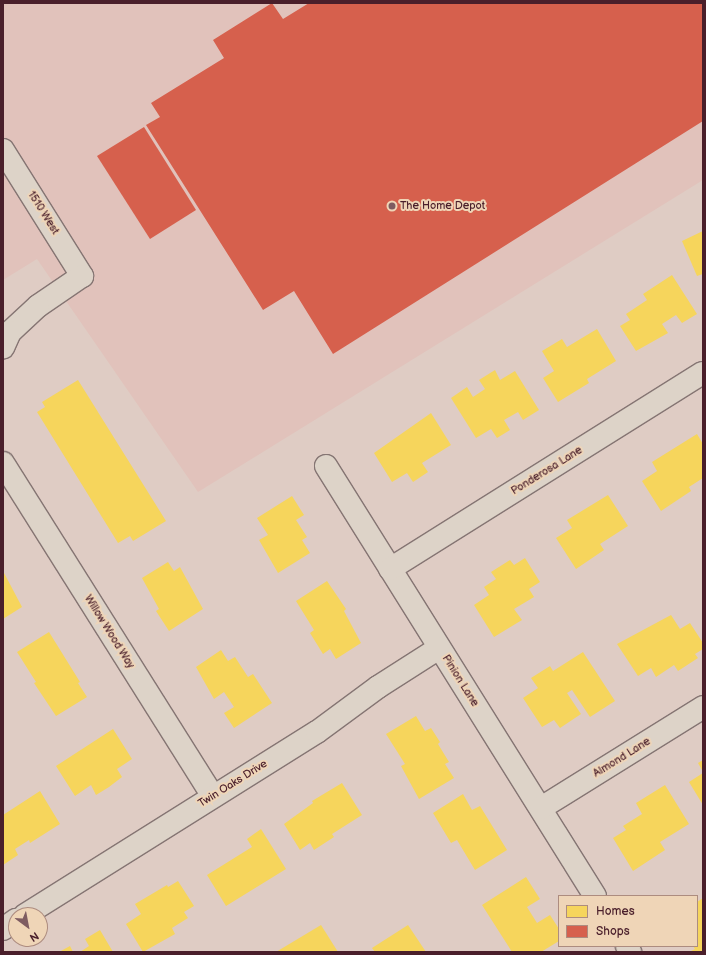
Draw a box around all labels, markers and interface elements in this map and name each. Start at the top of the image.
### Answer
street label: 1510 West [24,189,62,237]
place label: The Home Depot [400,199,485,213]
marker: The Home Depot [387,201,397,211]
street label: Ponderosa Lane [509,444,585,498]
street label: Willow Wood Way [81,592,137,672]
street label: Pinion Lane [439,653,481,709]
street label: Almond Lane [591,735,653,781]
street label: Twin Oaks Drive [196,758,270,810]
legend [558,895,698,947]
text: Homes [596,904,635,919]
north arrow [8,907,48,947]
text: Shops [596,924,630,939]
text: N [27,929,41,944]

